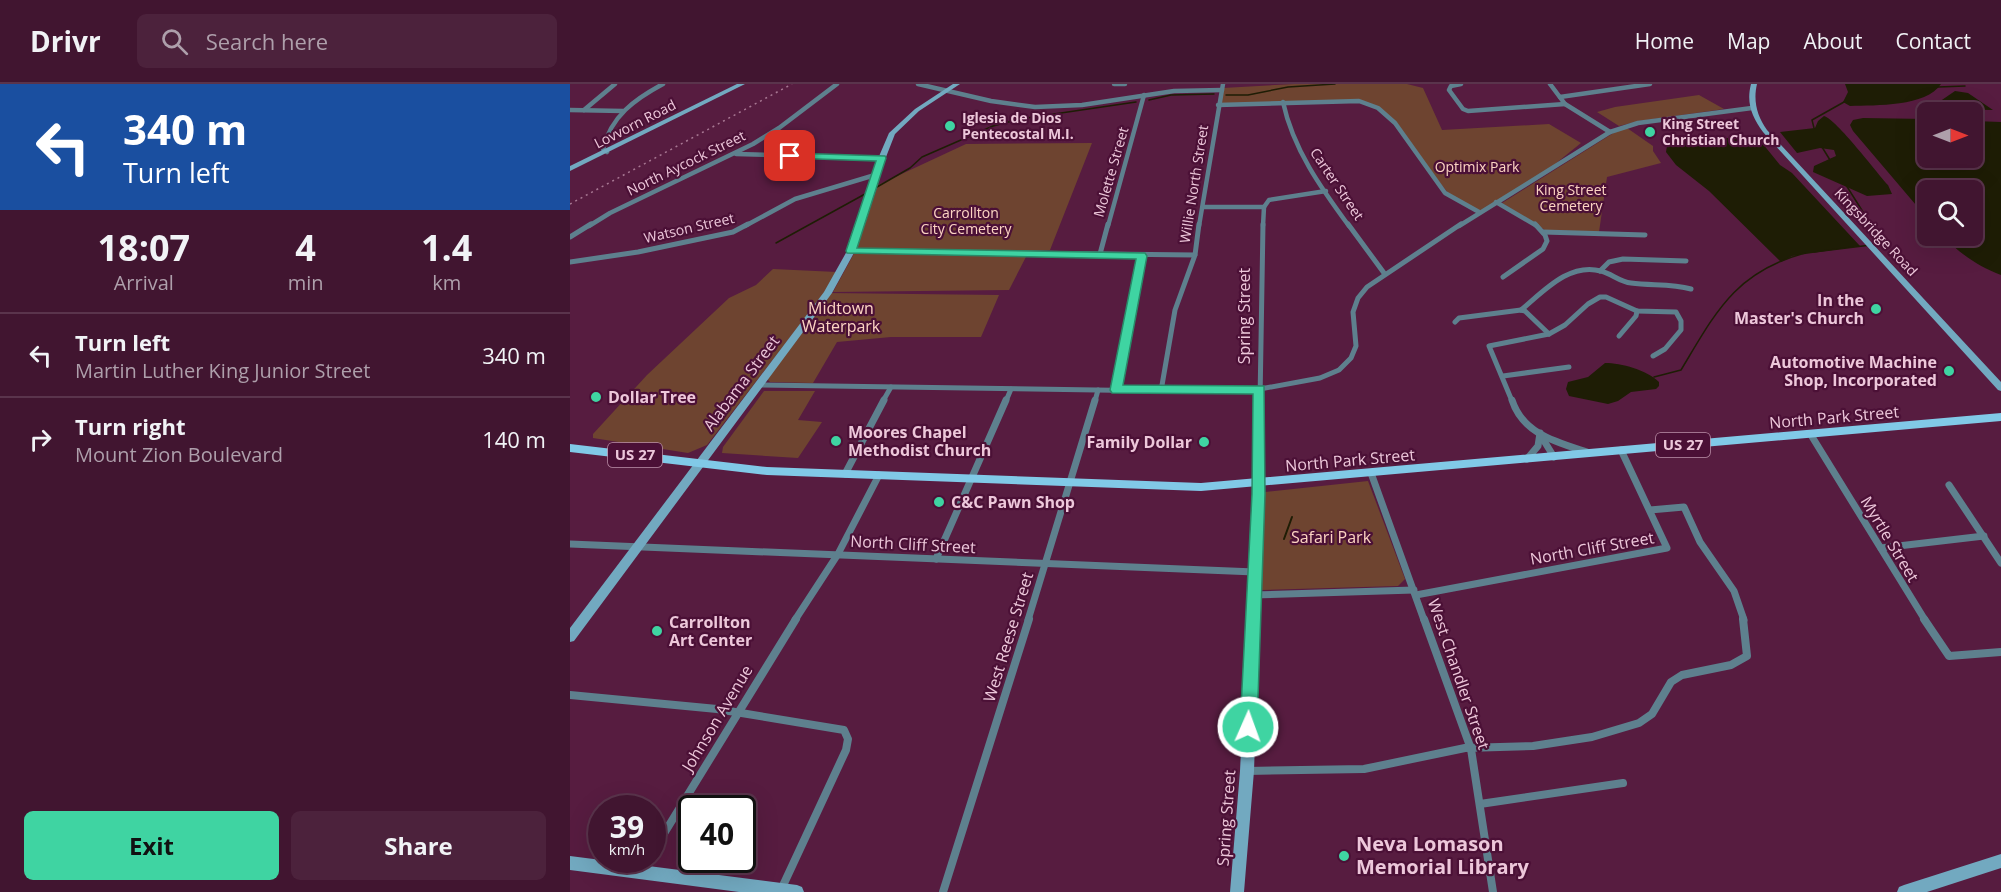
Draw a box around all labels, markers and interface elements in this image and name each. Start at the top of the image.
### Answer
search box [137,14,557,68]
text: Drivr [30,22,101,60]
icon: search [158,25,191,58]
text: Search here [206,26,328,56]
text: Home [1635,27,1694,55]
text: Map [1727,27,1770,55]
text: About [1803,27,1863,55]
text: Contact [1896,27,1971,55]
street label: Lovvorn Road [591,95,679,152]
text: 340 m [123,100,247,157]
north arrow [1917,102,1983,168]
map controls [1917,102,1983,246]
icon: left [24,108,102,186]
place label: Iglesia de Dios Pentecostal M.I. [962,108,1074,143]
place label: King Street Christian Church [1662,114,1779,149]
marker: Iglesia de Dios Pentecostal M.I. [943,119,957,133]
street label: Willie North Street [1175,123,1212,244]
street label: Molette Street [1089,125,1132,219]
marker: King Street Christian Church [1643,125,1657,139]
street label: North Aycock Street [623,126,748,200]
pin [764,130,815,181]
icon: arrive [773,139,806,172]
street label: Carter Street [1306,144,1369,224]
text: Turn left [123,154,230,191]
park label: Optimix Park [1435,157,1520,176]
park label: King Street Cemetery [1535,180,1607,215]
button: search [1917,180,1983,246]
street label: Kingsbridge Road [1831,184,1922,280]
park label: Carrollton City Cemetery [920,203,1013,238]
street label: Watson Street [642,208,736,247]
text: 18:07 [98,223,190,272]
text: 4 [295,223,316,272]
text: 1.4 [421,223,472,272]
street label: Spring Street [1233,267,1255,364]
text: Arrival [114,269,174,296]
text: min [288,269,323,296]
text: km [432,269,461,296]
place label: In the Master's Church [1734,289,1864,329]
park label: Midtown Waterpark [802,297,881,337]
marker: In the Master's Church [1869,302,1883,316]
text: Turn left [75,327,170,357]
street label: Alabama Street [698,331,784,435]
icon: left [24,339,57,372]
text: 340 m [482,340,546,370]
place label: Automotive Machine Shop, Incorporated [1770,351,1937,391]
text: Martin Luther King Junior Street [75,357,370,384]
marker: Automotive Machine Shop, Incorporated [1942,364,1956,378]
place label: Dollar Tree [608,386,696,408]
marker: Dollar Tree [589,390,603,404]
street label: North Park Street [1768,400,1900,434]
text: Turn right [75,411,186,441]
place label: Moores Chapel Methodist Church [848,421,991,461]
icon: right [24,423,57,456]
text: 140 m [482,424,546,454]
place label: Family Dollar [1086,431,1192,453]
road number: US 27 [1656,433,1710,457]
marker: Moores Chapel Methodist Church [829,434,843,448]
marker: Family Dollar [1197,435,1211,449]
text: Mount Zion Boulevard [75,441,283,468]
road number: US 27 [608,443,662,467]
street label: North Park Street [1284,443,1416,477]
place label: C&C Pawn Shop [951,491,1075,513]
street label: Myrtle Street [1856,492,1924,586]
marker: C&C Pawn Shop [932,495,946,509]
park label: Safari Park [1291,526,1372,548]
street label: North Cliff Street [1528,526,1656,570]
street label: North Cliff Street [850,530,977,558]
street label: West Reese Street [978,569,1038,705]
street label: West Chandler Street [1423,596,1495,753]
place label: Carrollton Art Center [669,611,752,651]
marker: Carrollton Art Center [650,624,664,638]
street label: Johnson Avenue [676,661,757,777]
position arrow [1216,695,1280,759]
street label: Spring Street [1212,769,1240,867]
speed limit sign: 40 [678,795,756,873]
text: 39 [610,806,644,847]
button: Exit [24,811,279,880]
button: Share [291,811,546,880]
place label: Neva Lomason Memorial Library [1356,830,1530,880]
text: km/h [609,839,645,859]
marker: Neva Lomason Memorial Library [1337,849,1351,863]

